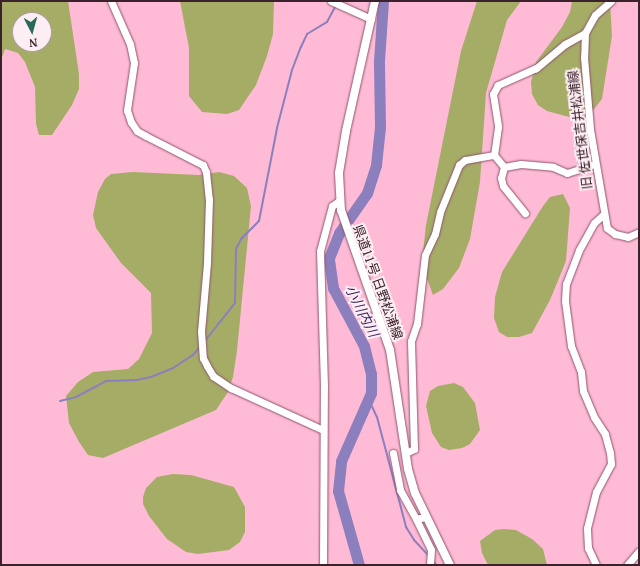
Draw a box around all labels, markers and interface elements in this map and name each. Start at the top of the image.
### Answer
north arrow [12,12,52,52]
text: N [28,36,38,50]
street label: 旧 佐世保吉井松浦線 [565,69,595,191]
street label: 県道11号 日野松浦線 [350,222,406,342]
water label: 小川内川 [342,282,382,340]

